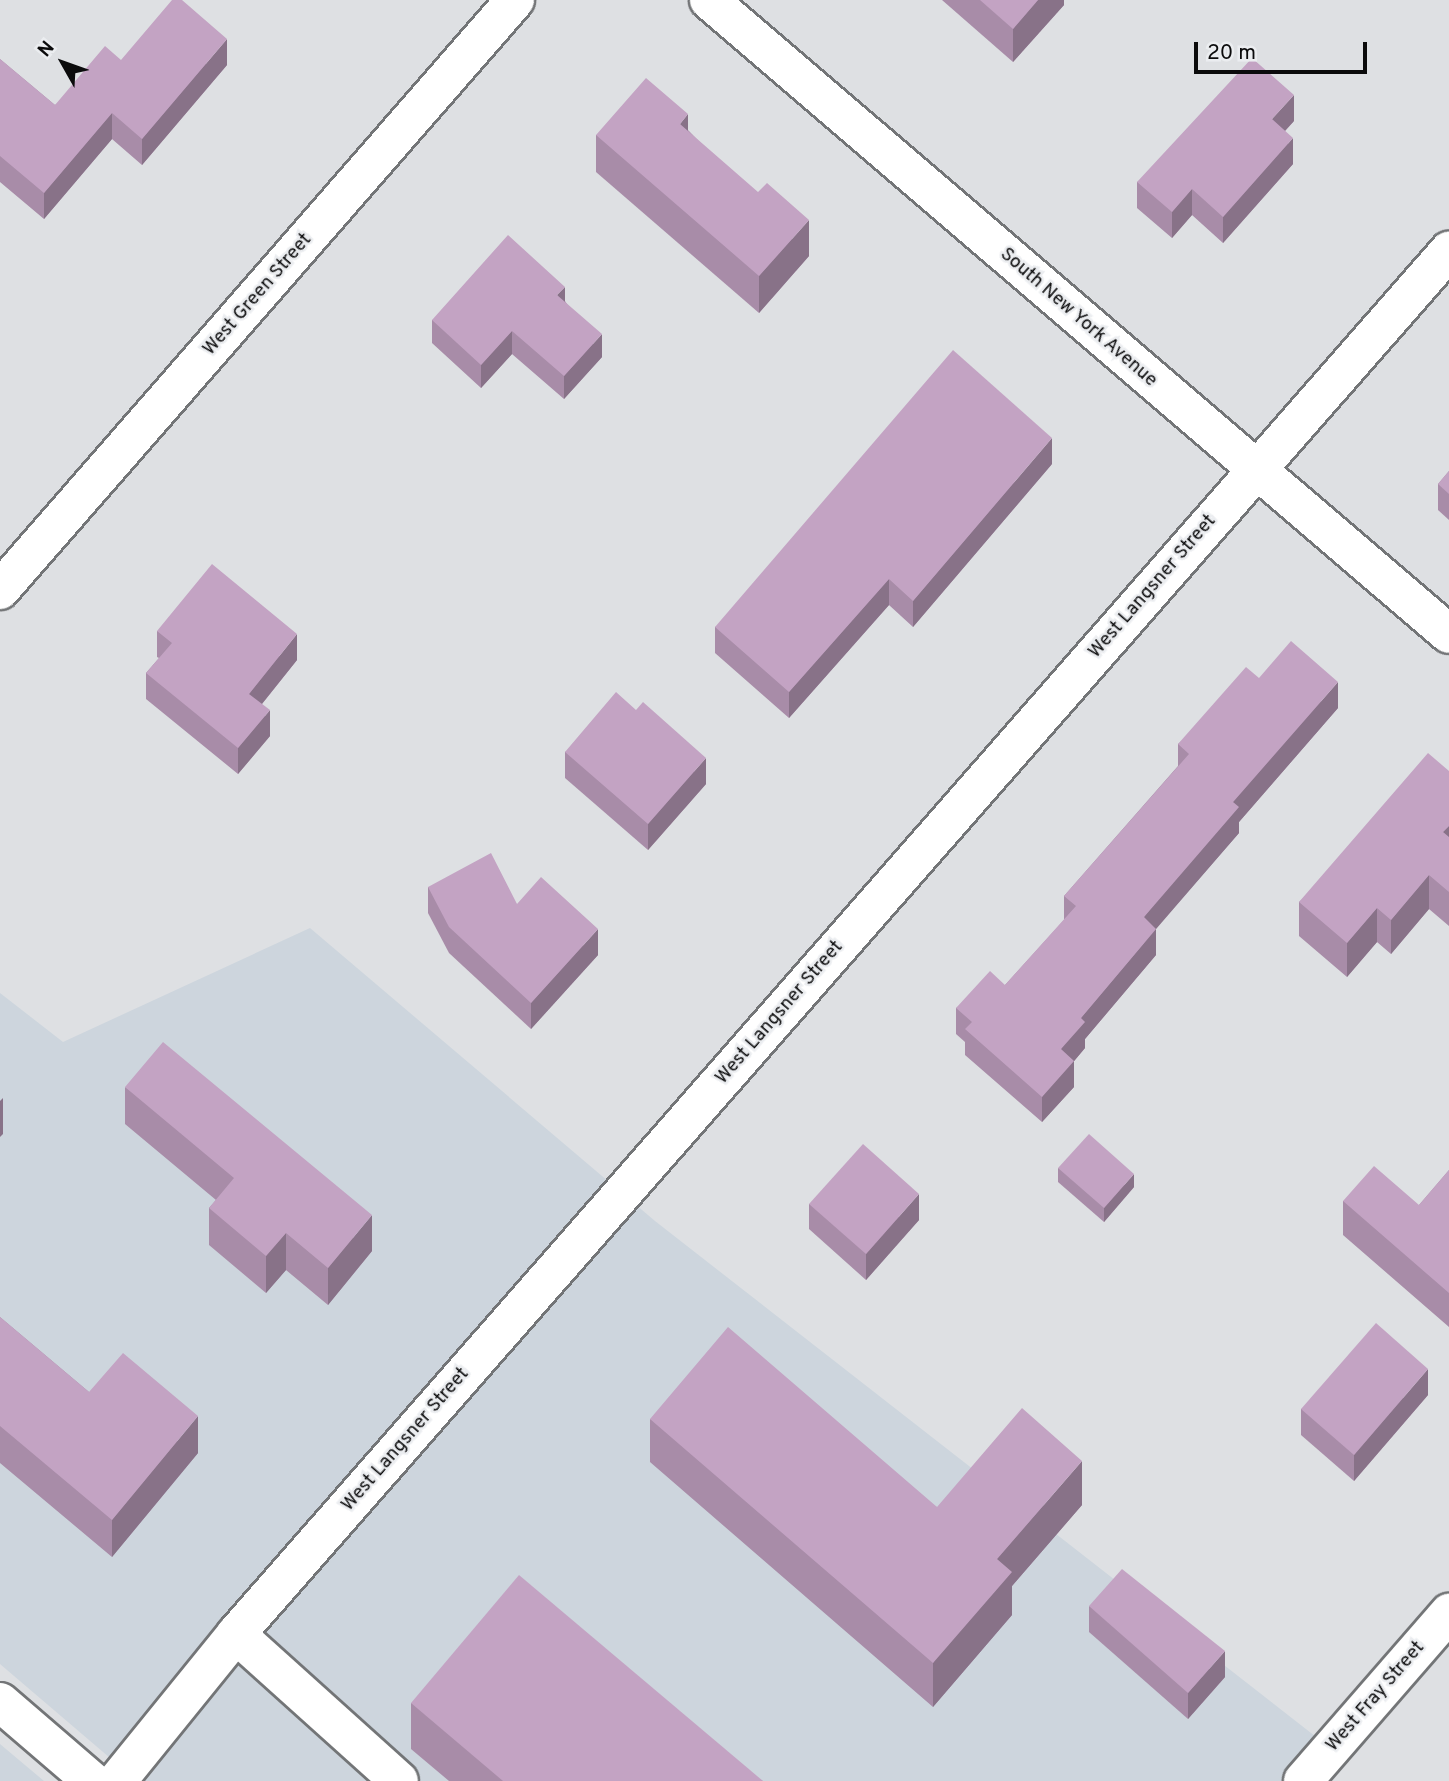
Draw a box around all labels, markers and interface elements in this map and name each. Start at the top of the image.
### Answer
north arrow [28,28,98,98]
scale bar [1197,28,1370,72]
text: N [33,37,60,62]
text: 20 m [1207,40,1256,67]
street label: West Green Street [199,229,317,361]
street label: South New York Avenue [994,243,1162,393]
street label: West Langsner Street [1084,510,1222,664]
street label: West Langsner Street [711,936,849,1090]
street label: West Langsner Street [337,1363,475,1517]
street label: West Fray Street [1322,1637,1430,1757]

